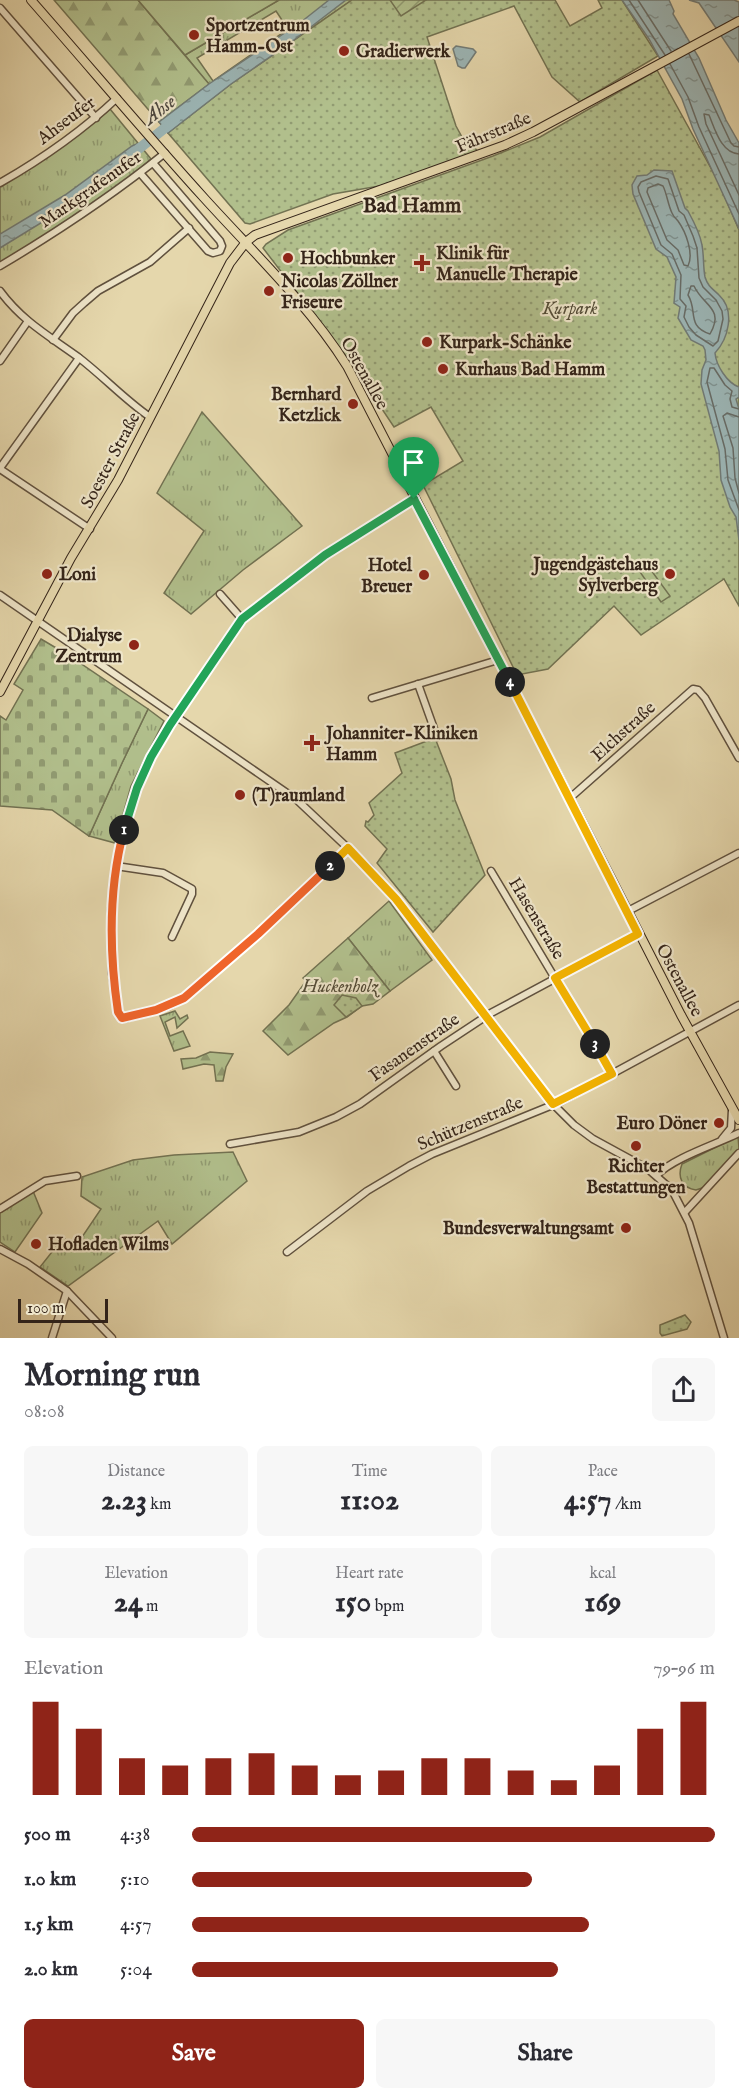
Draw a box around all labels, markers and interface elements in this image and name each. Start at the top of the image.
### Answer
place label: Sportzentrum Hamm-Ost [206,15,310,59]
marker: Sportzentrum Hamm-Ost [187,28,201,42]
place label: Gradierwerk [356,41,451,64]
marker: Gradierwerk [337,44,351,58]
water label: Ahse [137,89,182,132]
street label: Ahseufer [32,92,101,151]
street label: Fährstraße [452,107,535,160]
street label: Markgrafenufer [35,146,147,234]
district label: Bad Hamm [363,193,462,220]
place label: Klinik für Manuelle Therapie [436,243,579,287]
place label: Hochbunker [300,248,395,271]
marker: Hochbunker [281,251,295,265]
marker: Klinik für Manuelle Therapie [413,254,431,272]
place label: Nicolas Zöllner Friseure [280,271,398,315]
marker: Nicolas Zöllner Friseure [262,284,276,298]
park label: Kurpark [542,298,597,321]
place label: Kurpark-Schänke [439,332,572,355]
street label: Ostenallee [334,333,393,414]
marker: Kurpark-Schänke [420,335,434,349]
place label: Kurhaus Bad Hamm [455,359,605,382]
marker: Kurhaus Bad Hamm [436,362,450,376]
place label: Bernhard Ketzlick [271,384,342,428]
marker: Bernhard Ketzlick [346,397,360,411]
street label: Soester Straße [76,409,146,513]
pin [388,437,439,499]
icon: arrive [397,446,430,479]
place label: Jugendgästehaus Sylverberg [531,554,659,598]
place label: Hotel Breuer [361,555,413,599]
place label: Loni [59,564,96,587]
marker: Loni [40,567,54,581]
marker: Jugendgästehaus Sylverberg [663,567,677,581]
marker: Hotel Breuer [417,568,431,582]
place label: Dialyse Zentrum [56,625,123,669]
marker: Dialyse Zentrum [127,638,141,652]
pin: 4 [495,667,525,697]
text: 4 [506,672,514,692]
street label: Elchstraße [587,697,661,767]
place label: Johanniter-Kliniken Hamm [324,723,478,767]
marker: Johanniter-Kliniken Hamm [303,734,321,752]
place label: (T)raumland [252,785,345,808]
marker: (T)raumland [233,788,247,802]
pin: 1 [109,815,139,845]
text: 1 [121,820,127,840]
pin: 2 [315,851,345,881]
text: 2 [326,856,334,876]
street label: Hasenstraße [502,873,569,964]
street label: Ostenallee [650,940,707,1021]
park label: Huckenholz [301,976,380,999]
street label: Fasanenstraße [365,1009,464,1088]
pin: 3 [580,1029,610,1059]
text: 3 [592,1034,598,1054]
street label: Schützenstraße [414,1092,527,1157]
place label: Euro Döner [616,1113,707,1136]
marker: Euro Döner [712,1116,726,1130]
marker: Richter Bestattungen [629,1139,643,1153]
place label: Richter Bestattungen [586,1156,686,1200]
place label: Bundesverwaltungsamt [443,1218,615,1241]
marker: Bundesverwaltungsamt [619,1221,633,1235]
place label: Hofladen Wilms [48,1234,170,1257]
marker: Hofladen Wilms [29,1237,43,1251]
scale bar [18,1296,108,1324]
text: 100 m [27,1299,64,1319]
text: Morning run [24,1355,200,1397]
button: share [652,1358,715,1421]
text: 08:08 [24,1399,65,1424]
text: Distance [107,1462,165,1482]
text: Time [352,1462,387,1482]
text: Pace [588,1462,618,1482]
text: 2.23 [101,1482,147,1520]
text: 11:02 [340,1482,399,1520]
text: 4:57 [564,1482,612,1520]
text: km [147,1495,171,1515]
text: /km [612,1495,642,1515]
text: Elevation [104,1564,168,1584]
text: Heart rate [335,1564,404,1584]
text: kcal [589,1564,616,1584]
text: 24 [114,1584,143,1622]
text: 150 [335,1584,371,1622]
text: 169 [584,1584,621,1622]
text: m [143,1597,158,1617]
text: bpm [371,1597,404,1617]
text: Elevation [24,1656,103,1681]
text: 79–96 m [653,1656,715,1681]
text: 500 m [24,1822,71,1847]
text: 4:38 [120,1822,150,1847]
text: 1.0 km [24,1867,76,1892]
text: 5:10 [120,1867,150,1892]
text: 1.5 km [24,1912,74,1937]
text: 4:57 [120,1912,152,1937]
text: 2.0 km [24,1957,78,1982]
text: 5:04 [120,1957,152,1982]
button: Save [24,2019,364,2088]
button: Share [376,2019,715,2088]

